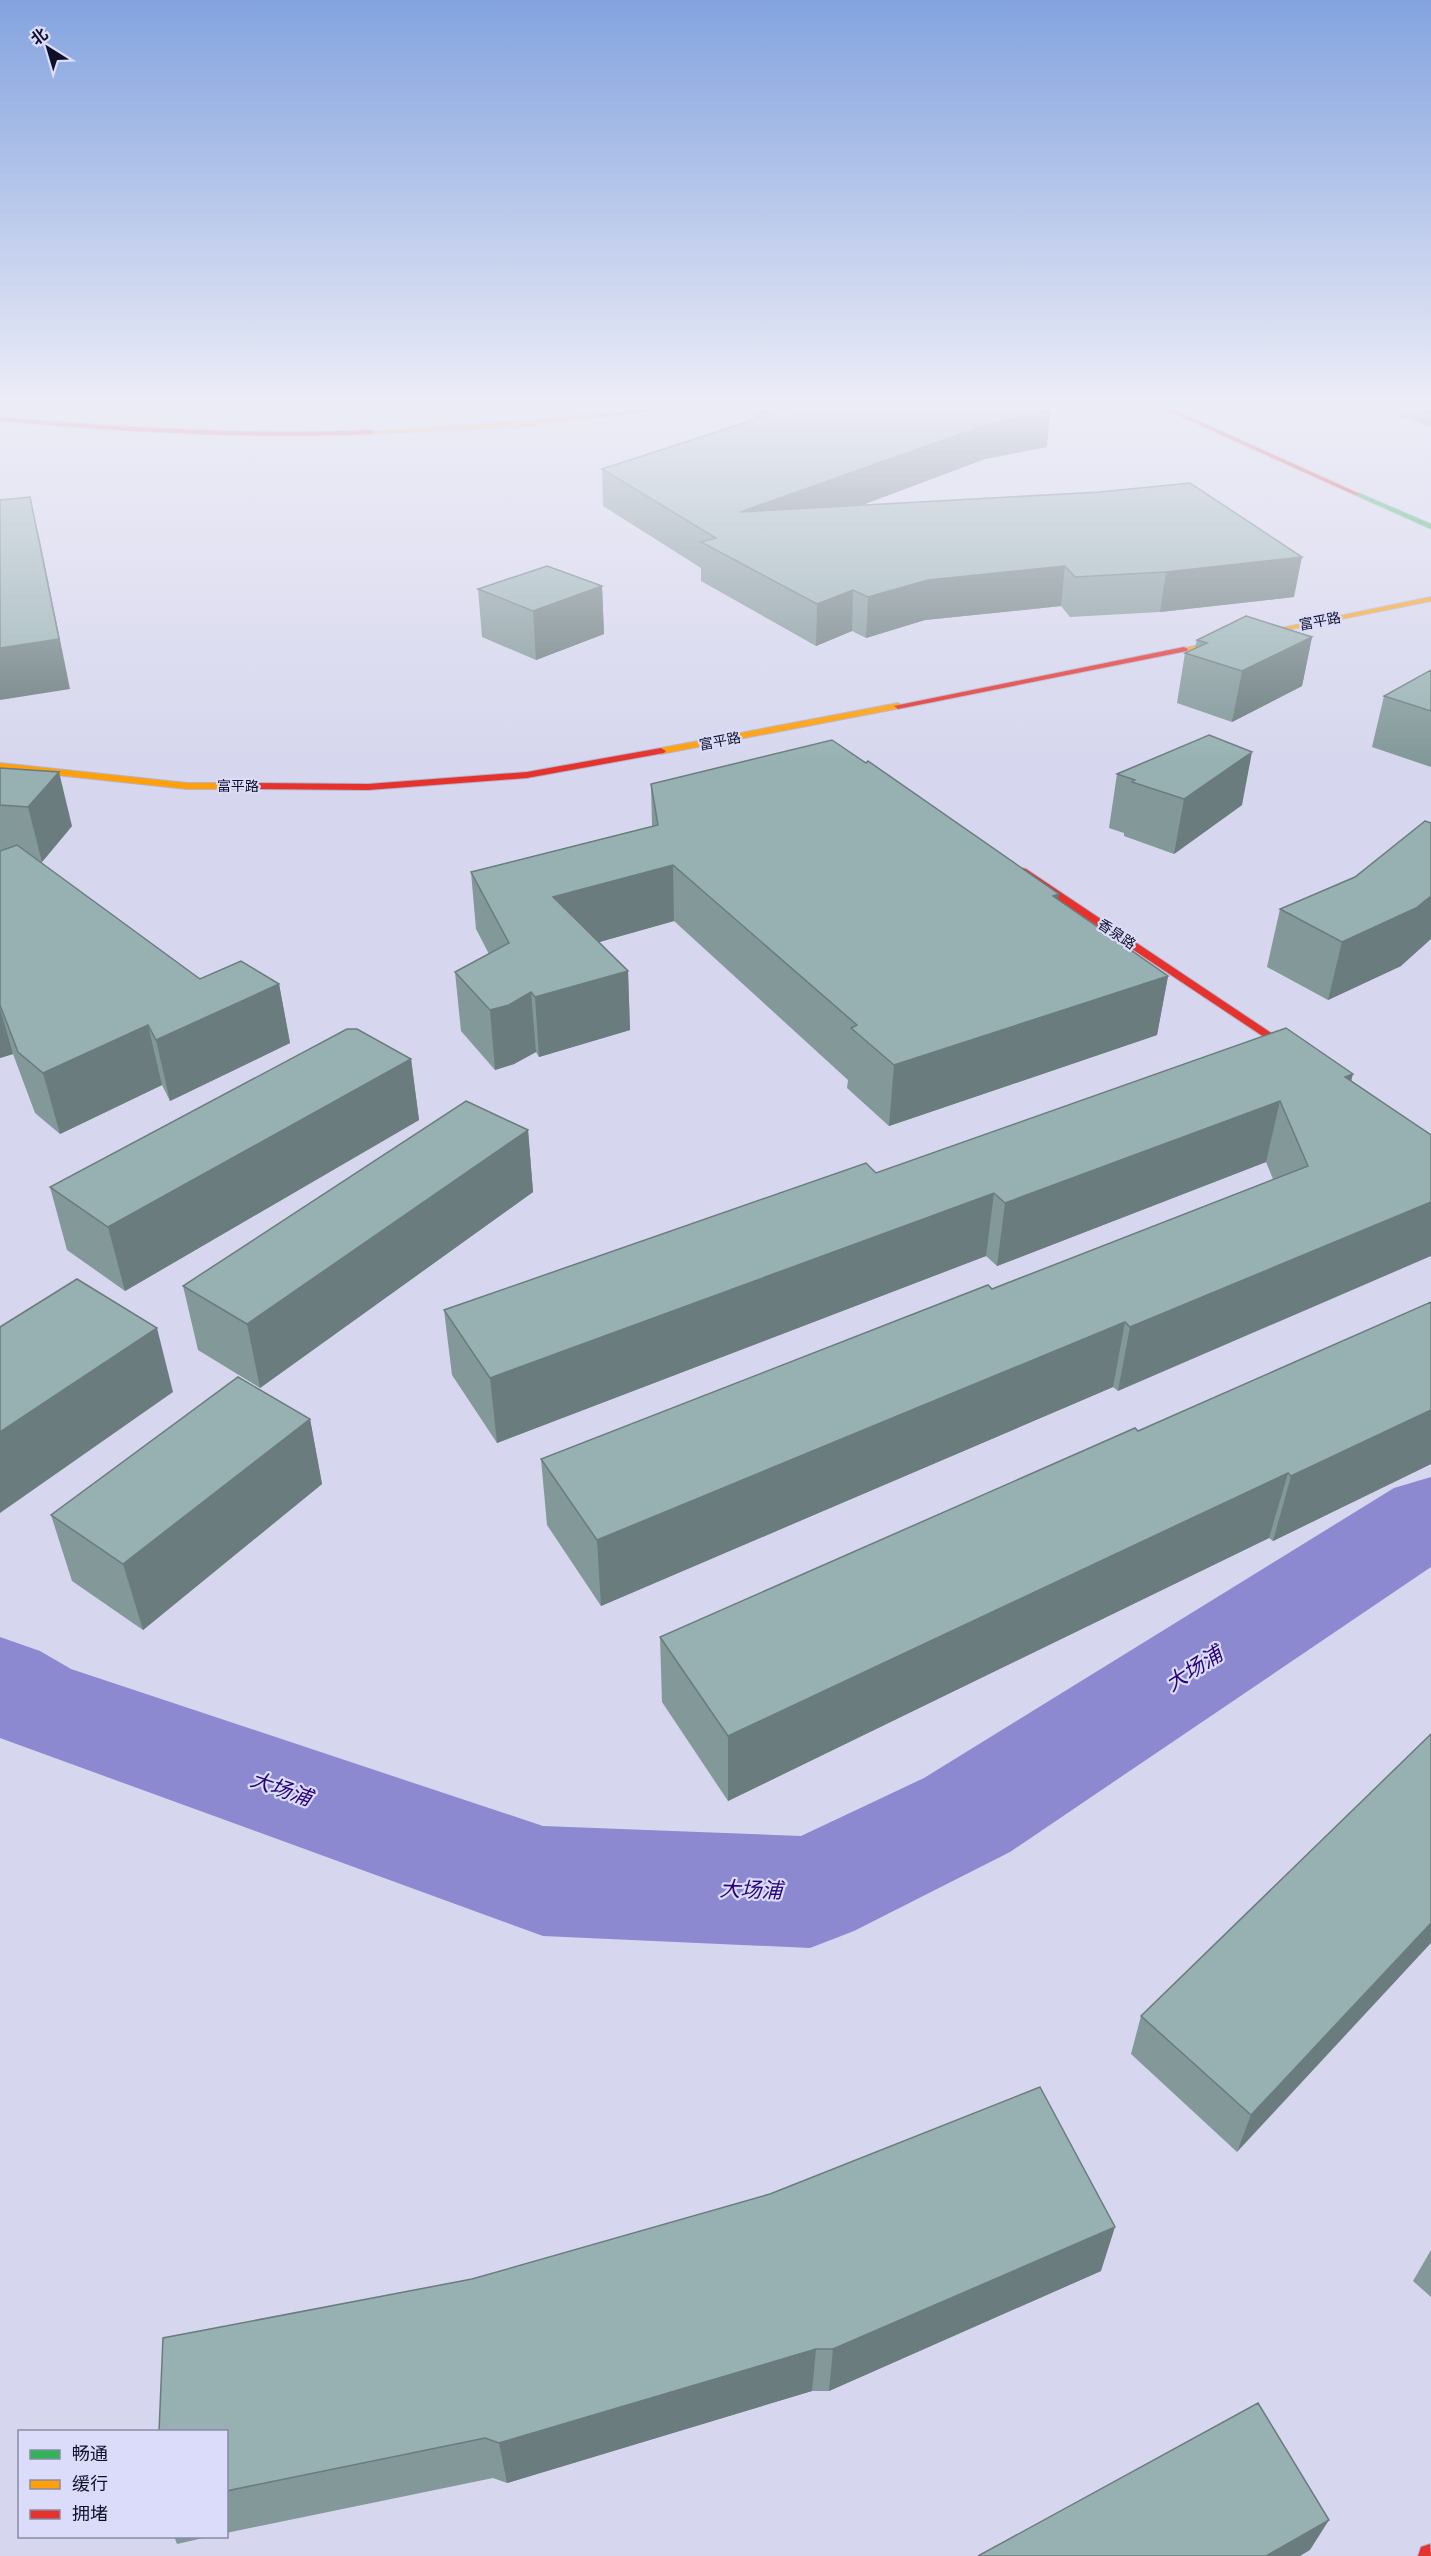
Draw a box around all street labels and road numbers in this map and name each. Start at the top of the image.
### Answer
street label: 富平路 [1297,607,1343,635]
street label: 富平路 [697,727,743,755]
street label: 富平路 [217,776,259,796]
street label: 香泉路 [1094,914,1140,954]

